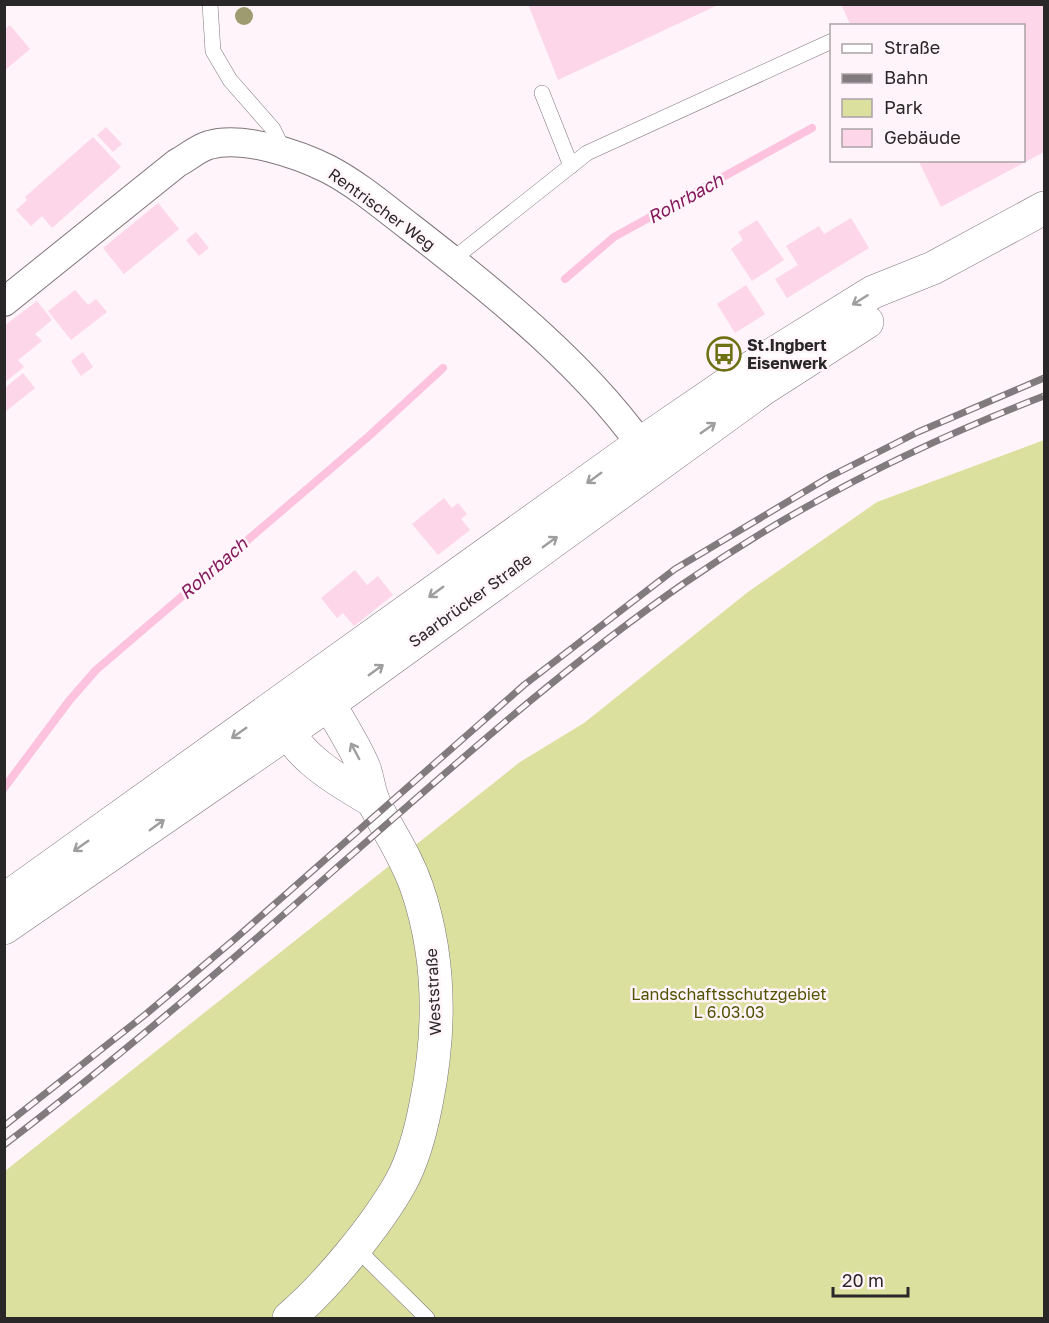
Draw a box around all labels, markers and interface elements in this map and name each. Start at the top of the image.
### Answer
legend [830,24,1025,162]
text: Straße [884,36,940,58]
text: Bahn [884,66,928,88]
text: Park [884,96,923,118]
text: Gebäude [884,126,961,148]
street label: Rentrischer Weg [325,164,439,254]
water label: Rohrbach [643,168,727,228]
one-way arrow [852,294,869,306]
place label: St.Ingbert Eisenwerk [747,335,828,373]
bus stop icon: St.Ingbert Eisenwerk [706,336,742,372]
one-way arrow [699,422,716,434]
one-way arrow [586,472,602,484]
water label: Rohrbach [174,532,252,604]
one-way arrow [542,536,558,548]
street label: Saarbrücker Straße [405,549,535,651]
one-way arrow [428,586,444,598]
one-way arrow [367,663,383,676]
one-way arrow [232,727,248,739]
one-way arrow [349,743,361,760]
one-way arrow [148,819,165,831]
one-way arrow [73,840,89,852]
street label: Weststraße [421,948,445,1036]
park label: Landschaftsschutzgebiet L 6.03.03 [631,984,827,1022]
scale bar [833,1260,908,1298]
text: 20 m [842,1269,884,1291]

